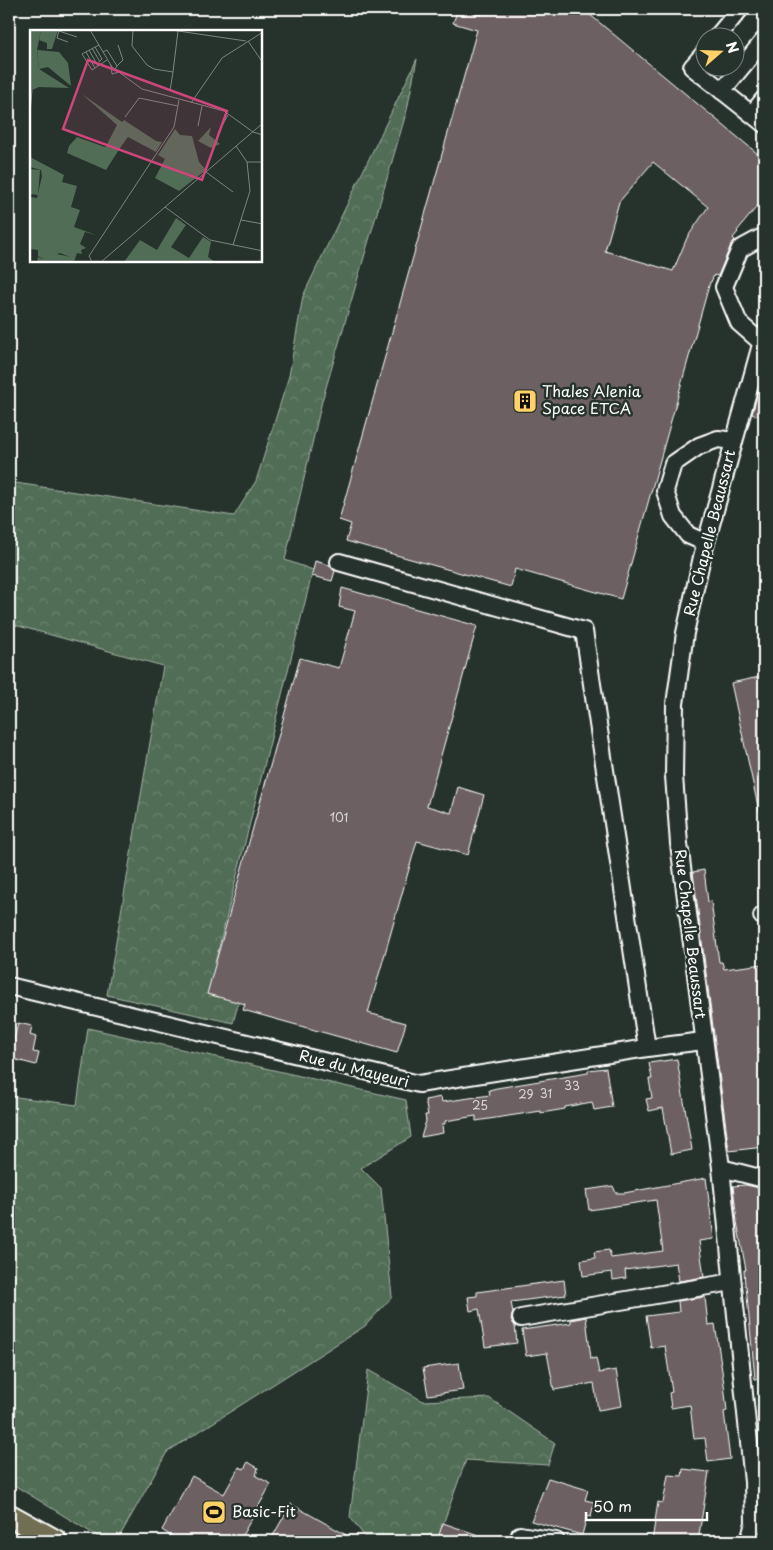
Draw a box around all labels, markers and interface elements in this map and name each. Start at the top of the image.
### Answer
north arrow [696,28,746,78]
inset map [30,30,262,262]
text: N [721,39,744,56]
place label: Thales Alenia Space ETCA [542,379,642,419]
building icon: Thales Alenia Space ETCA [512,388,538,414]
street label: Rue Chapelle Beaussart [677,447,740,618]
house number: 101 [330,808,348,826]
street label: Rue Chapelle Beaussart [670,848,713,1020]
street label: Rue du Mayeuri [297,1043,412,1092]
house number: 33 [564,1076,580,1094]
house number: 31 [540,1084,552,1102]
house number: 29 [518,1085,534,1103]
house number: 25 [472,1096,488,1114]
scale bar [586,1490,707,1522]
text: 50 m [593,1494,632,1517]
sports icon: Basic-Fit [201,1499,227,1525]
place label: Basic-Fit [232,1499,296,1522]

